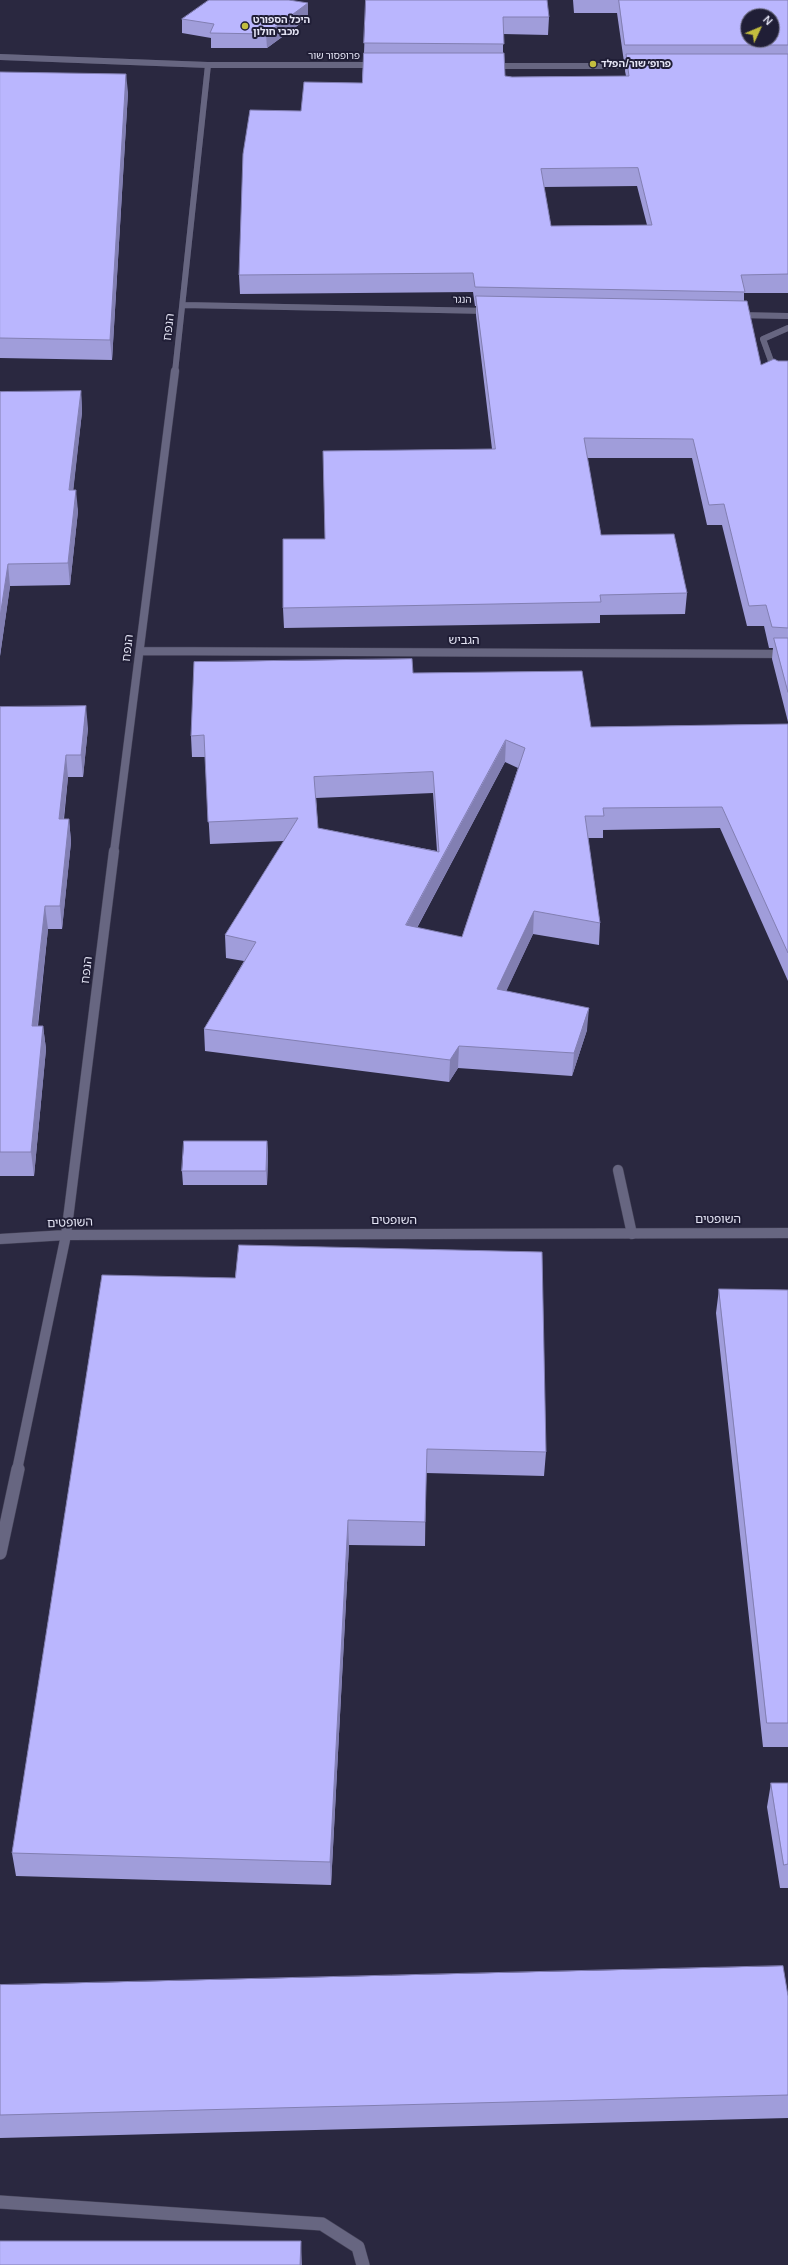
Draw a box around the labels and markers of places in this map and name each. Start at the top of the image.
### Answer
place label: היכל הספורט מכבי חולון [253,14,310,38]
marker: היכל הספורט מכבי חולון [240,21,250,31]
place label: פרופ׳ שור/הפלד [601,58,671,70]
marker: פרופ׳ שור/הפלד [588,59,598,69]

